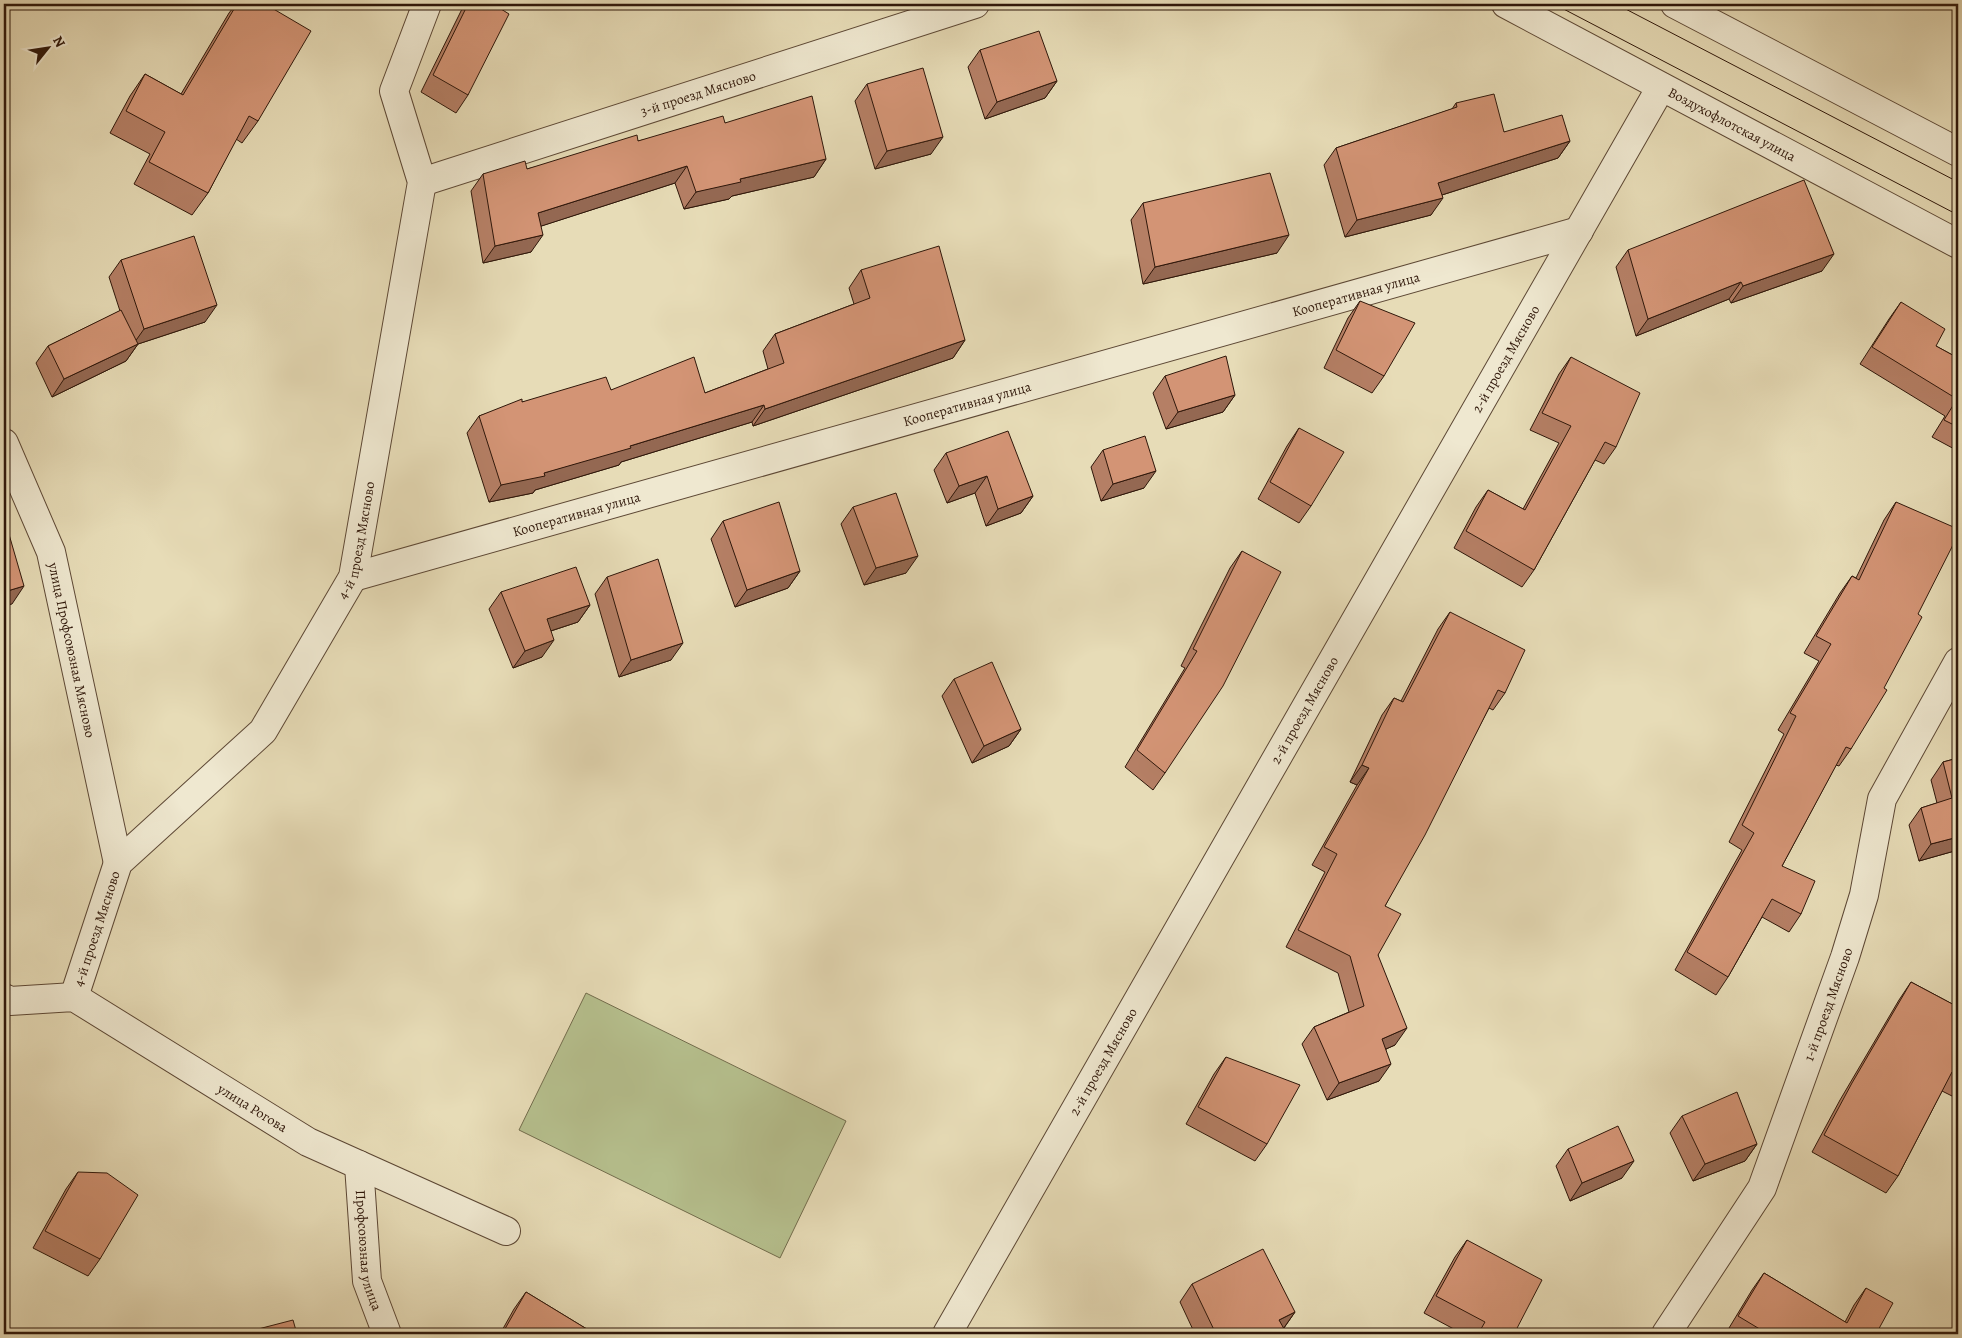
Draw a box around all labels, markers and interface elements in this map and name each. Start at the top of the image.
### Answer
north arrow [22,22,72,72]
text: N [48,33,70,51]
street label: 3-й проезд Мясново [638,66,758,121]
street label: Воздухофлотская улица [1665,83,1799,166]
street label: Кооперативная улица [1290,267,1423,322]
street label: 2-й проезд Мясново [1468,302,1544,416]
street label: Кооперативная улица [901,377,1034,431]
street label: 4-й проезд Мясново [333,480,380,603]
street label: Кооперативная улица [510,487,643,542]
street label: улица Профсоюзная Мясново [43,560,100,739]
street label: 2-й проезд Мясново [1266,653,1343,768]
street label: 4-й проезд Мясново [69,868,125,989]
street label: 1-й проезд Мясново [1799,945,1857,1064]
street label: 2-й проезд Мясново [1065,1004,1142,1119]
street label: улица Рогова [213,1079,291,1137]
street label: Профсоюзная улица [351,1189,386,1314]

